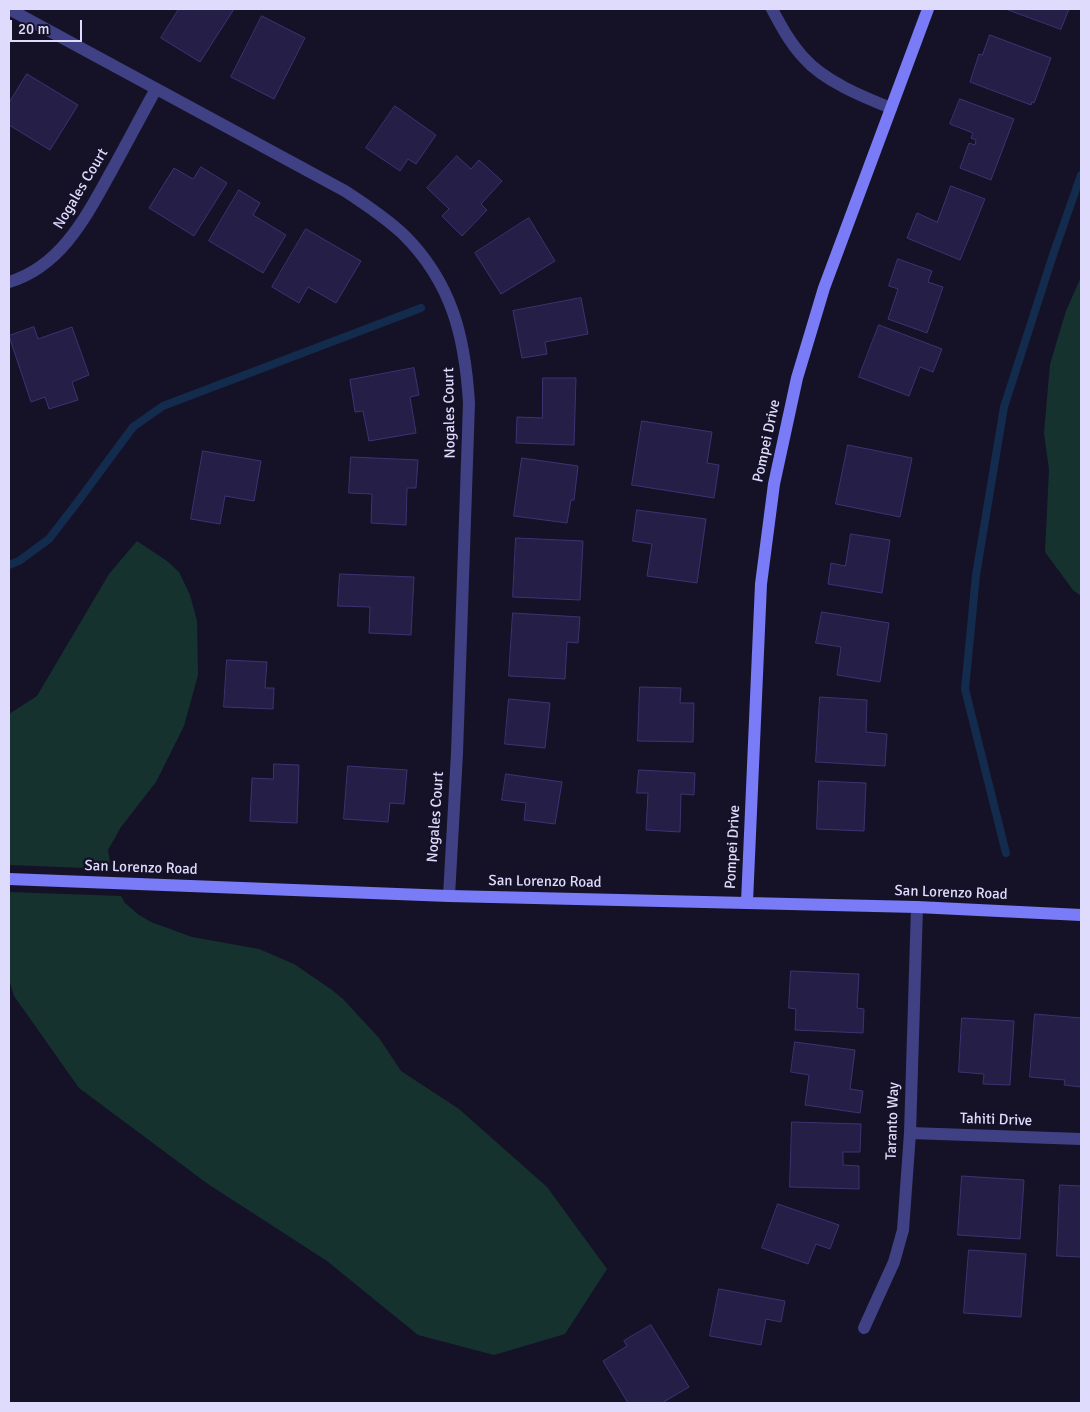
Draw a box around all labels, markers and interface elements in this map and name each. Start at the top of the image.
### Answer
scale bar [12,10,85,42]
text: 20 m [18,20,49,38]
street label: Nogales Court [50,145,112,233]
street label: Nogales Court [440,367,460,459]
street label: Pompei Drive [749,398,785,484]
street label: Nogales Court [424,771,448,863]
street label: Pompei Drive [722,804,744,890]
street label: San Lorenzo Road [84,857,198,879]
street label: San Lorenzo Road [488,872,602,892]
street label: San Lorenzo Road [894,882,1008,904]
street label: Taranto Way [883,1082,903,1160]
street label: Tahiti Drive [960,1110,1032,1130]

